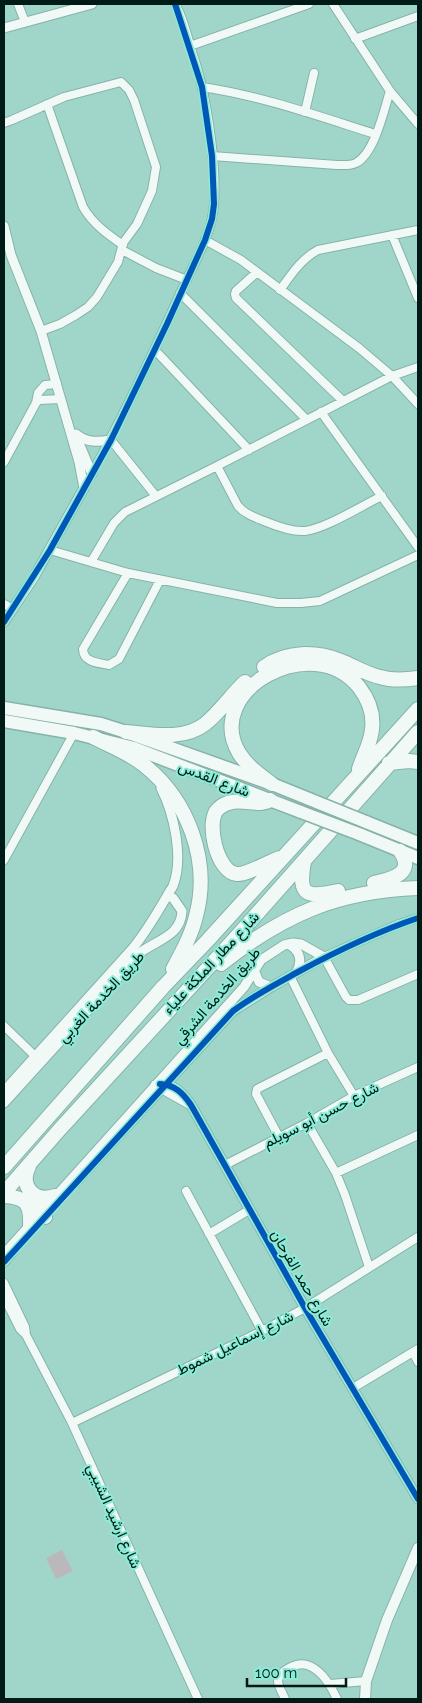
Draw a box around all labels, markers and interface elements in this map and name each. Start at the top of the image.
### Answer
street label: شارع القدس [175,757,252,803]
street label: شارع مطار الملكة علياء [159,908,265,1019]
street label: طريق الخدمة الشرقي [170,943,267,1051]
street label: طريق الخدمة الغربي [54,947,151,1049]
street label: شارع حسن أبو سويلم [260,1078,383,1154]
street label: شارع حمد الفرحان [265,1227,337,1331]
street label: شارع إسماعيل شموط [174,1307,297,1381]
street label: شارع ارشيد الشيبي [79,1461,145,1573]
scale bar [247,1656,346,1688]
text: 100 m [255,1664,297,1682]

